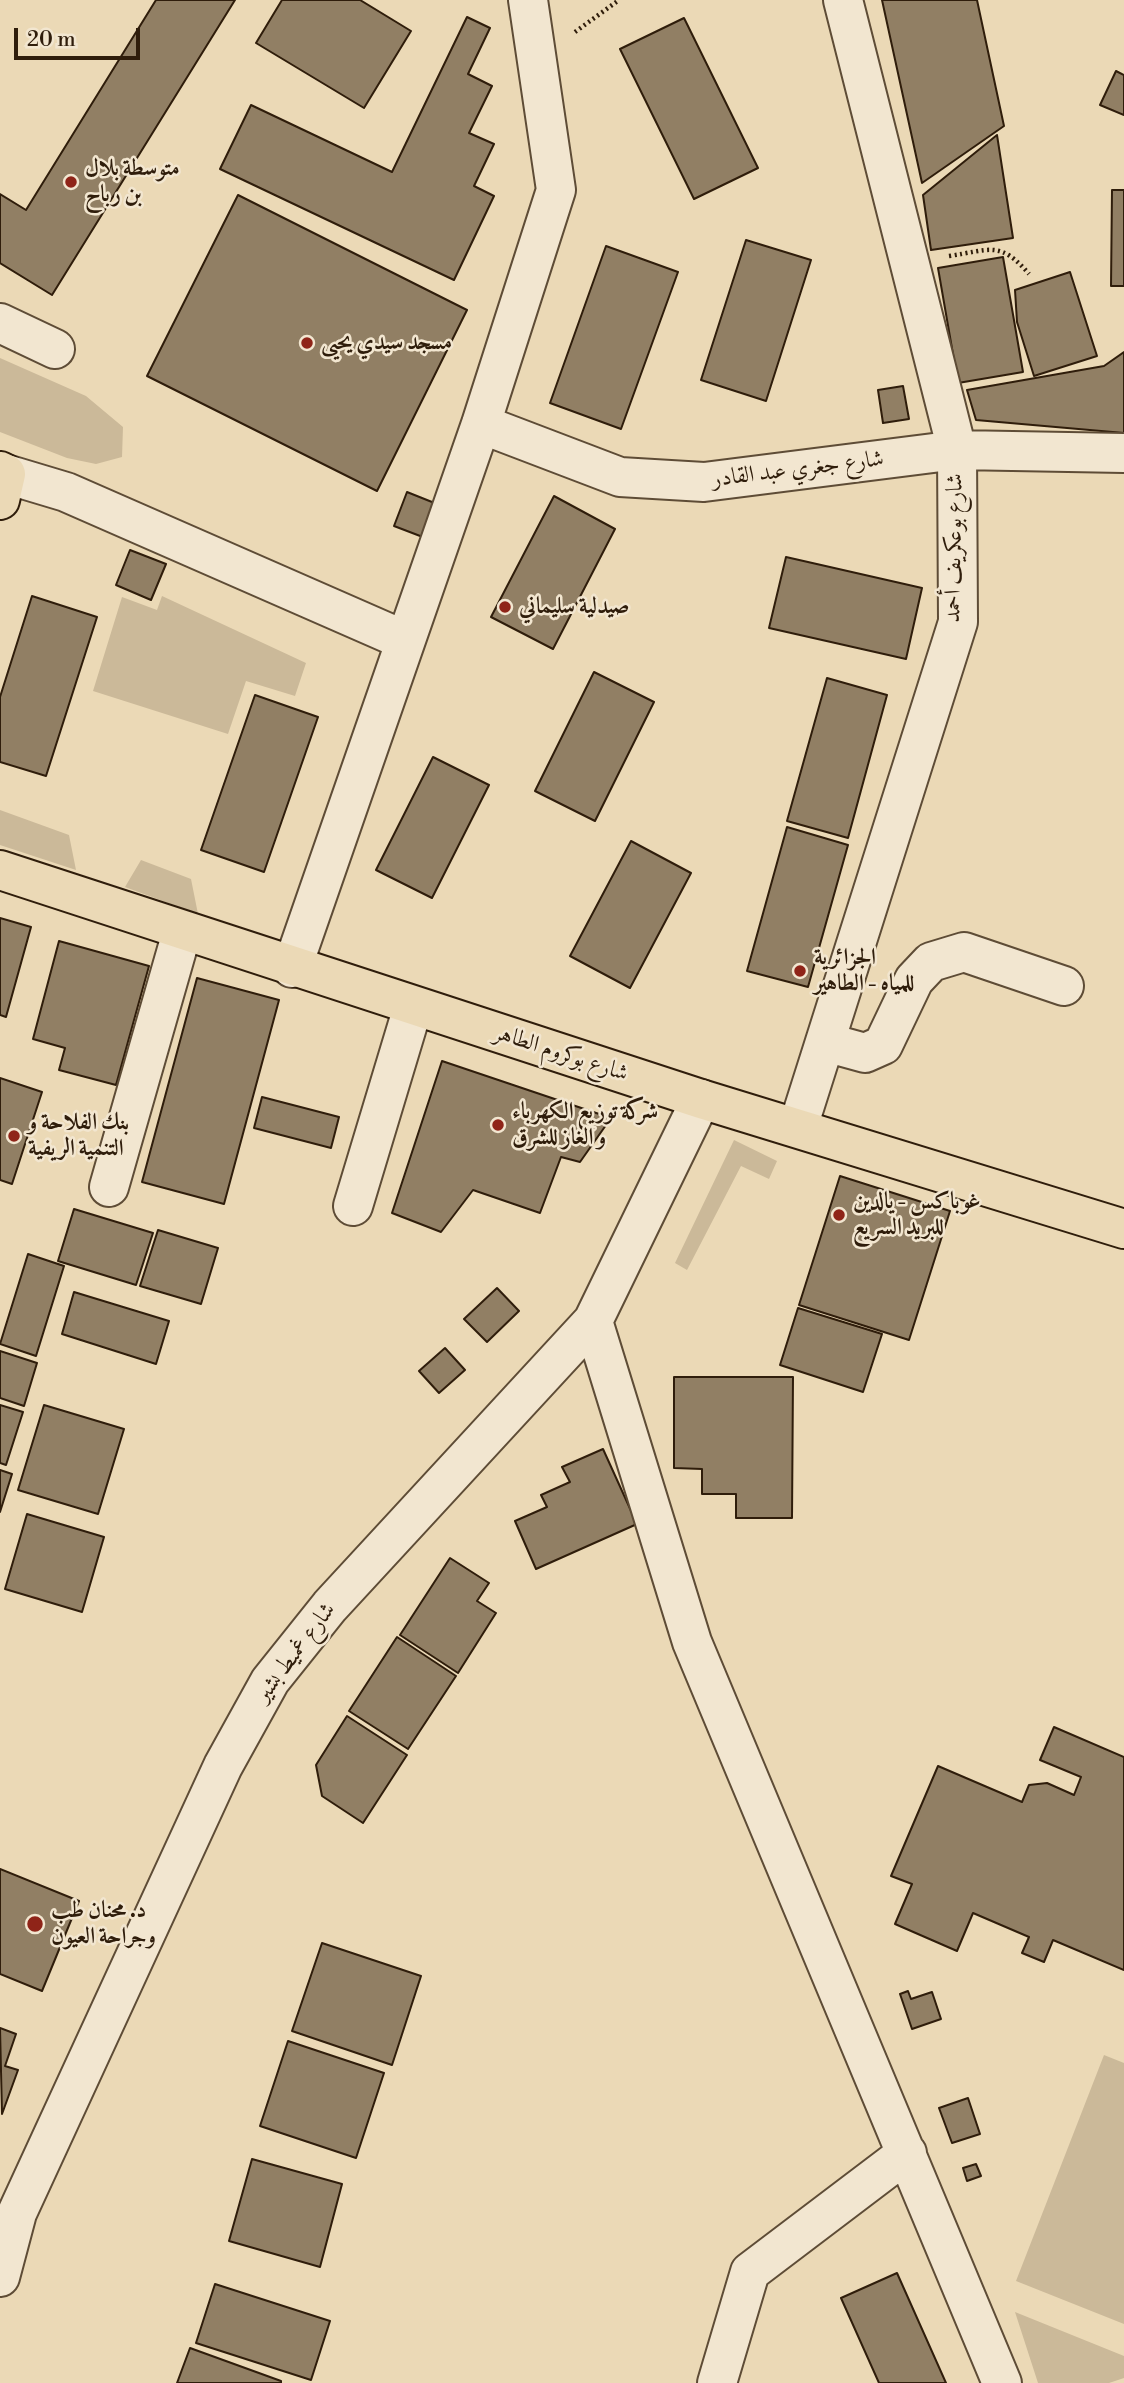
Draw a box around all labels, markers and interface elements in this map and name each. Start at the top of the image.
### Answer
scale bar [18,14,144,58]
text: 20 m [27,27,76,53]
place label: متوسطة بلال بن رباح [85,155,180,209]
marker: متوسطة بلال بن رباح [63,174,79,190]
place label: مسجد سيدي يحيى [321,329,452,357]
marker: مسجد سيدي يحيى [299,335,315,351]
street label: شارع جغري عبد القادر [710,446,886,494]
street label: شارع بوعكريف أحمد [940,473,970,623]
place label: صيدلية سليماني [519,593,630,621]
marker: صيدلية سليماني [497,599,513,615]
place label: الجزائرية للمياه - الطاهير [814,944,914,998]
marker: الجزائرية للمياه - الطاهير [792,963,808,979]
street label: شارع بوكروم الطاهر [491,1019,631,1089]
place label: شركة توزيع الكهرباء و الغاز للشرق [512,1098,658,1152]
place label: بنك الفلاحة و التنمية الريفية [28,1109,129,1163]
marker: شركة توزيع الكهرباء و الغاز للشرق [490,1117,506,1133]
marker: بنك الفلاحة و التنمية الريفية [6,1128,22,1144]
place label: غوباكس - يالدين للبريد السريع [853,1188,980,1242]
marker: غوباكس - يالدين للبريد السريع [831,1207,847,1223]
street label: شارع غميط بشير [250,1598,342,1708]
place label: د. محنان طب وجراحة العيون [51,1897,156,1951]
marker: د. محنان طب وجراحة العيون [25,1914,45,1934]

